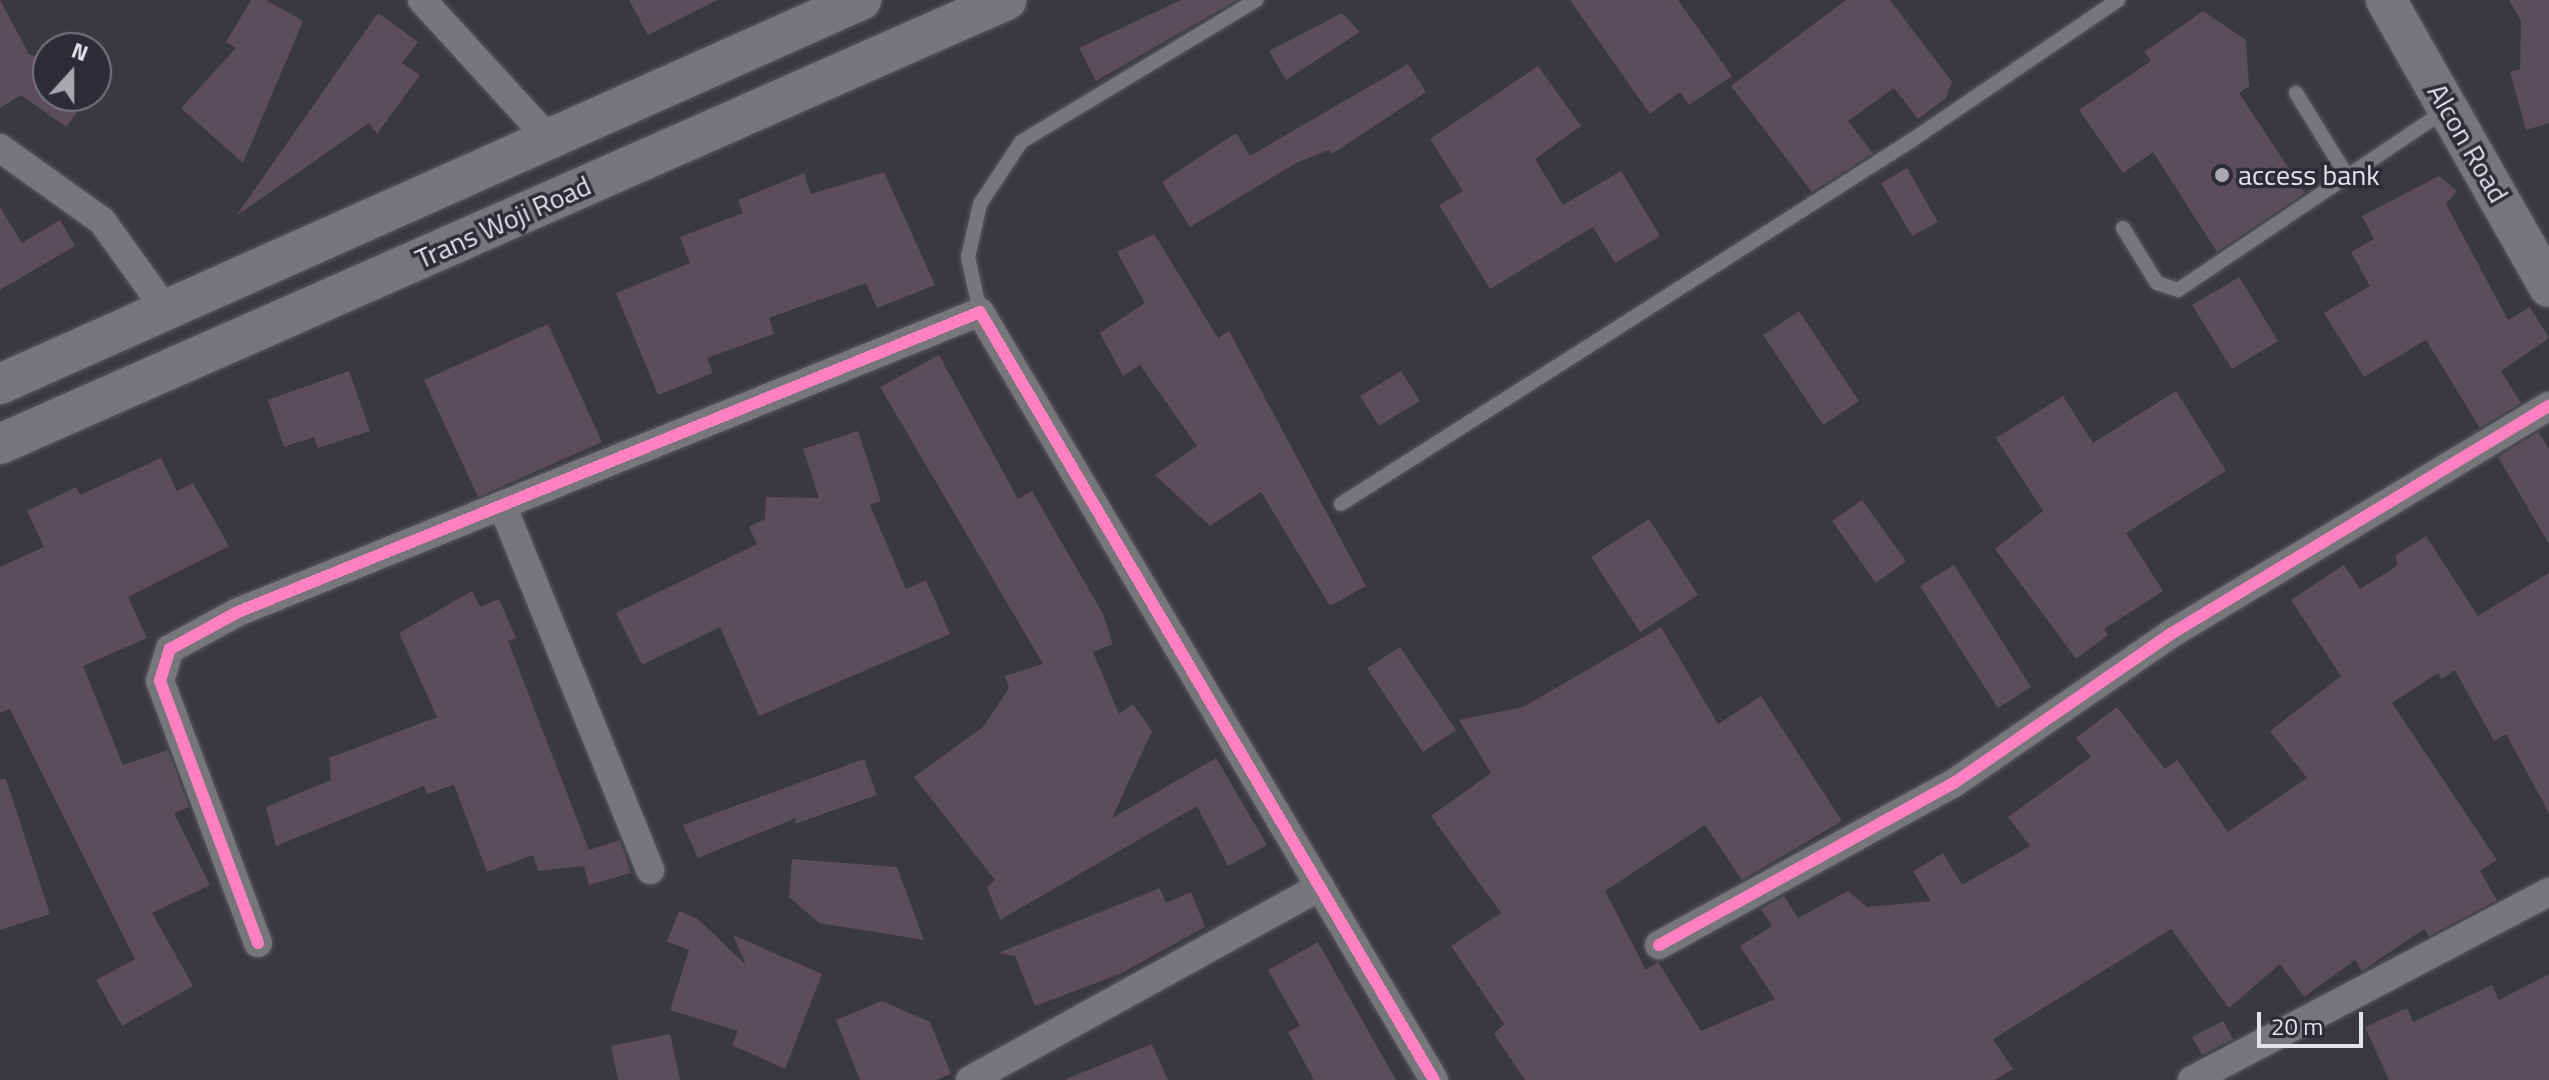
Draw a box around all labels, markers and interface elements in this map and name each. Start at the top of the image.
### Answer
north arrow [32,32,112,112]
text: N [67,33,93,70]
street label: Alcon Road [2421,78,2515,208]
place label: access bank [2238,158,2380,192]
marker: access bank [2213,166,2231,184]
street label: Trans Woji Road [410,168,596,276]
scale bar [2261,996,2367,1046]
text: 20 m [2271,1008,2323,1044]

